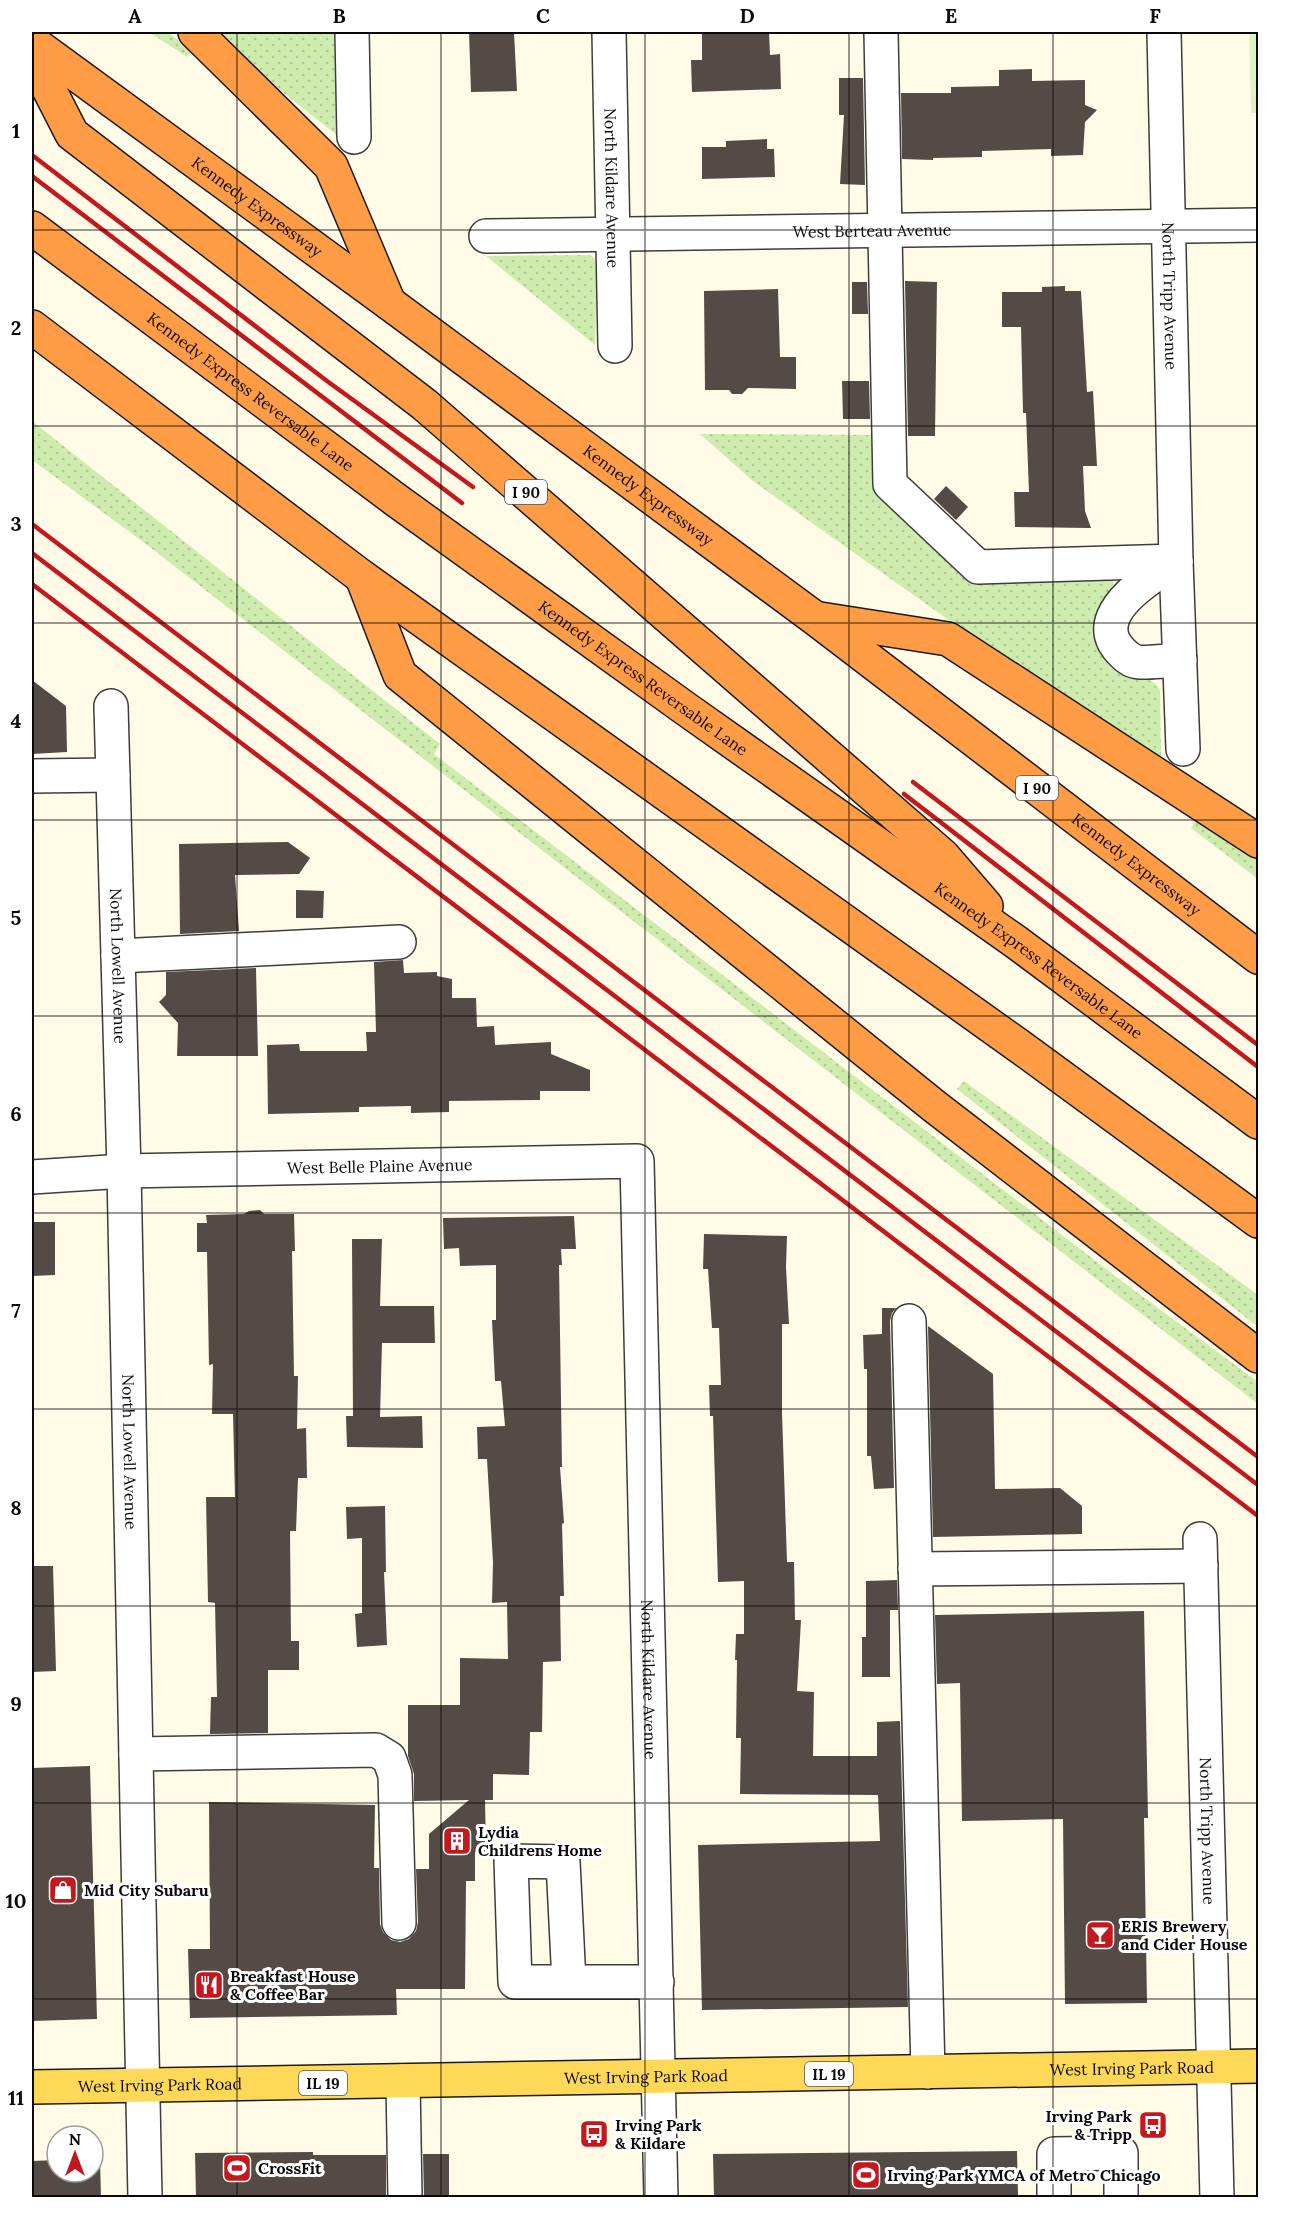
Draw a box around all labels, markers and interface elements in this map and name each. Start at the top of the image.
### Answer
text: A [128,3,142,28]
text: B [332,3,346,28]
text: C [536,3,550,28]
text: D [739,3,755,28]
text: E [945,3,957,28]
text: F [1149,3,1161,28]
street label: North Kildare Avenue [600,108,624,269]
text: 1 [12,118,20,143]
street label: Kennedy Expressway [188,152,327,261]
street label: West Berteau Avenue [792,219,952,242]
street label: North Tripp Avenue [1158,222,1182,370]
street label: Kennedy Express Reversable Lane [143,308,358,475]
text: 2 [11,315,21,340]
street label: Kennedy Expressway [579,440,718,550]
road number: I 90 [505,480,547,504]
text: 3 [10,511,22,536]
street label: Kennedy Express Reversable Lane [535,596,752,760]
text: 4 [11,708,22,733]
road number: I 90 [1016,776,1058,800]
street label: Kennedy Expressway [1068,808,1205,920]
street label: Kennedy Express Reversable Lane [931,878,1147,1043]
street label: North Lowell Avenue [106,888,130,1044]
text: 5 [11,905,22,930]
text: 6 [10,1101,22,1126]
street label: West Belle Plaine Avenue [287,1154,473,1178]
text: 7 [11,1298,21,1323]
street label: North Lowell Avenue [118,1374,141,1530]
text: 8 [10,1495,22,1520]
street label: North Kildare Avenue [637,1599,661,1760]
text: 9 [10,1691,22,1716]
street label: North Tripp Avenue [1196,1757,1219,1905]
place label: Lydia Childrens Home [478,1822,602,1860]
building icon: Lydia Childrens Home [441,1825,473,1857]
shop icon: Mid City Subaru [47,1874,79,1906]
place label: Mid City Subaru [84,1880,209,1900]
text: 10 [6,1888,26,1913]
place label: ERIS Brewery and Cider House [1121,1916,1248,1954]
bar icon: ERIS Brewery and Cider House [1084,1919,1116,1951]
place label: Breakfast House & Coffee Bar [230,1966,356,2004]
restaurant icon: Breakfast House & Coffee Bar [193,1969,225,2001]
street label: West Irving Park Road [1050,2057,1215,2080]
road number: IL 19 [805,2062,853,2086]
street label: West Irving Park Road [564,2065,729,2088]
road number: IL 19 [299,2071,347,2095]
street label: West Irving Park Road [78,2073,243,2096]
text: 11 [8,2085,24,2110]
place label: Irving Park & Tripp [1045,2106,1132,2144]
bus stop icon: Irving Park & Tripp [1137,2109,1169,2141]
place label: Irving Park & Kildare [615,2115,702,2153]
bus stop icon: Irving Park & Kildare [578,2118,610,2150]
north arrow [45,2124,105,2184]
text: N [69,2129,81,2149]
sports icon: CrossFit [221,2152,253,2184]
place label: CrossFit [258,2158,322,2178]
sports icon: Irving Park YMCA of Metro Chicago [850,2159,882,2191]
place label: Irving Park YMCA of Metro Chicago [887,2165,1161,2185]

